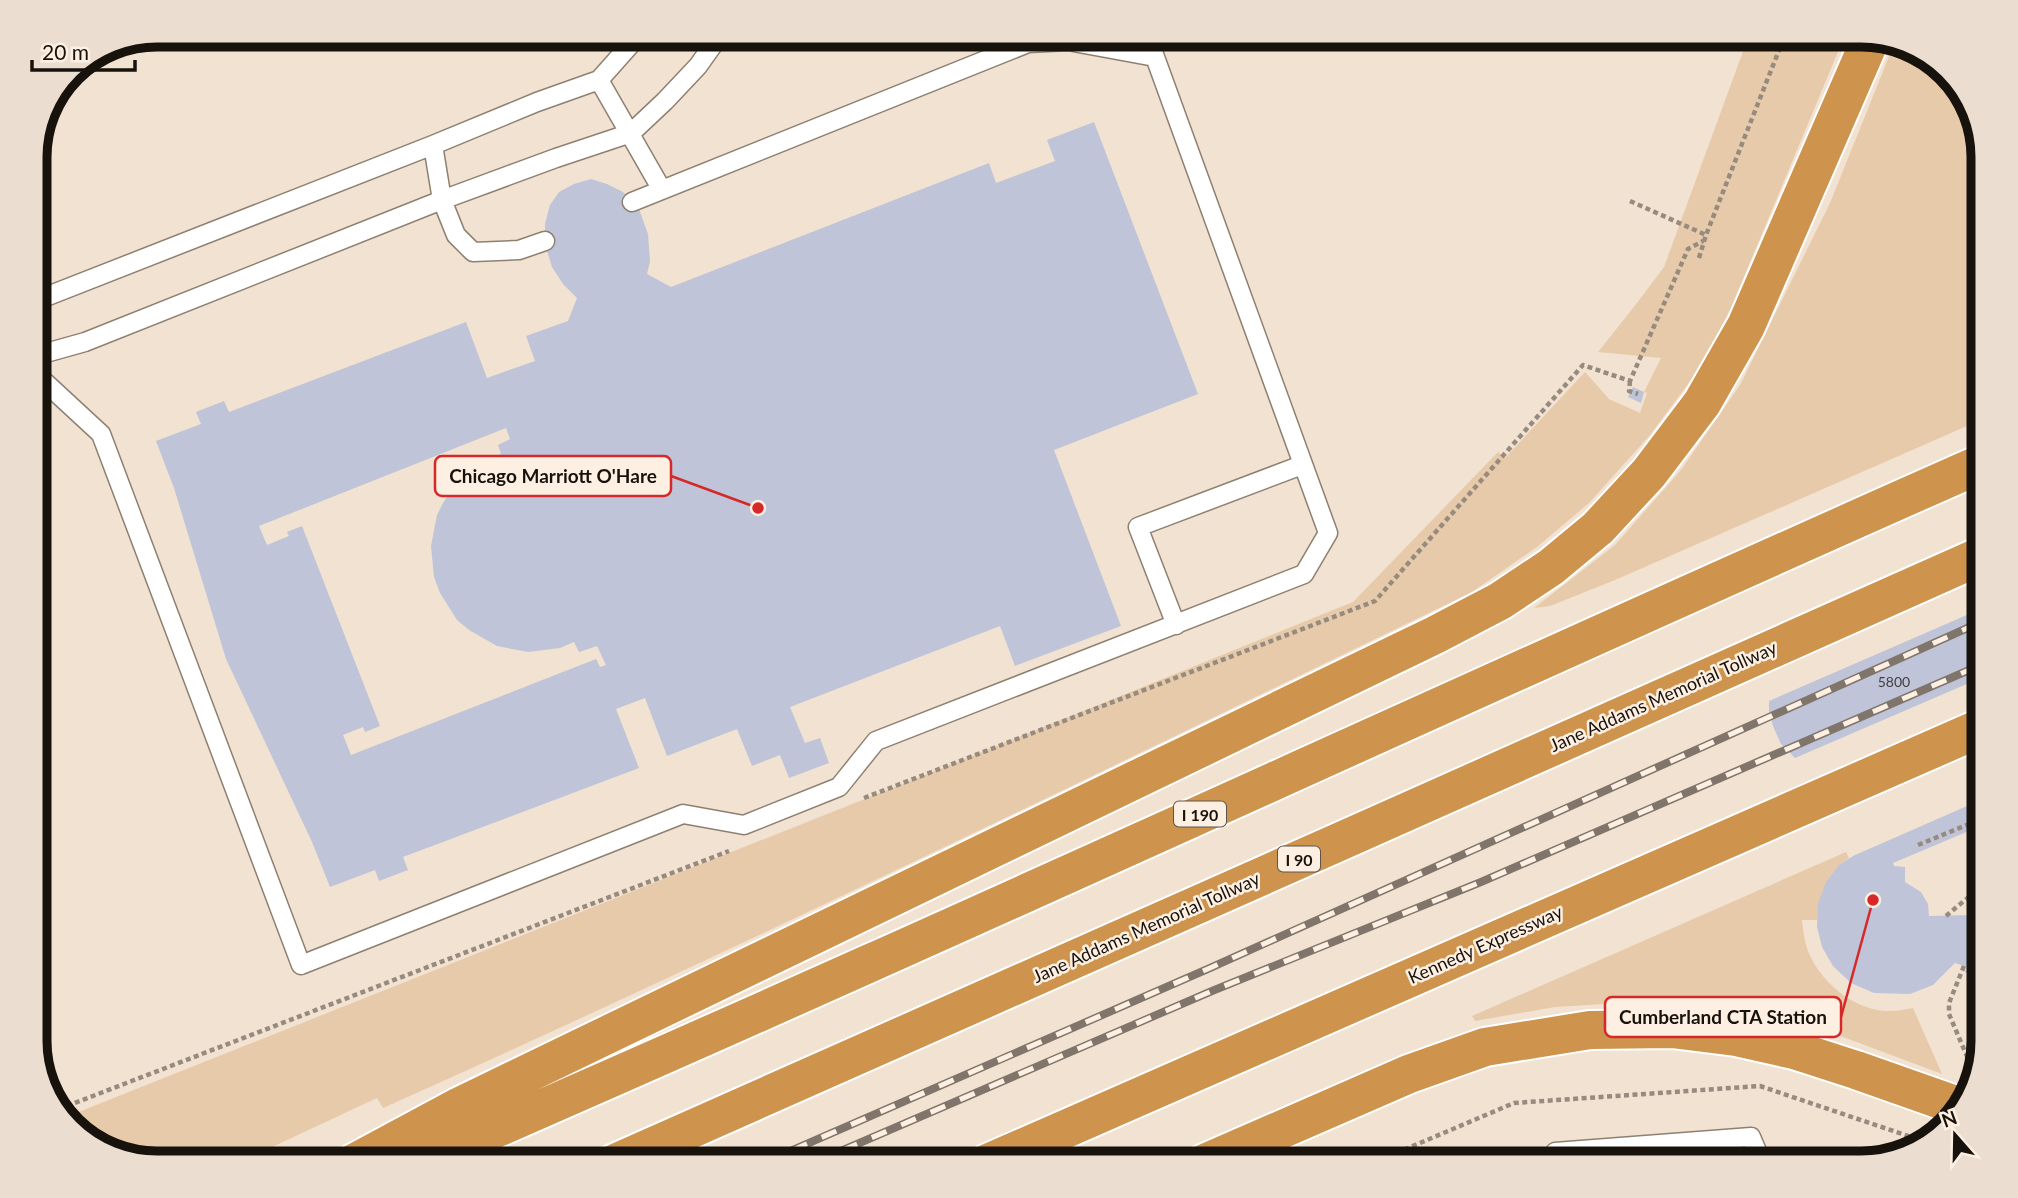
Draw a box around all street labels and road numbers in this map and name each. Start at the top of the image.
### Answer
street label: Jane Addams Memorial Tollway [1546,636,1781,756]
road number: I 190 [1174,802,1226,827]
road number: I 90 [1278,846,1320,872]
street label: Jane Addams Memorial Tollway [1029,867,1264,987]
street label: Kennedy Expressway [1404,900,1566,988]

